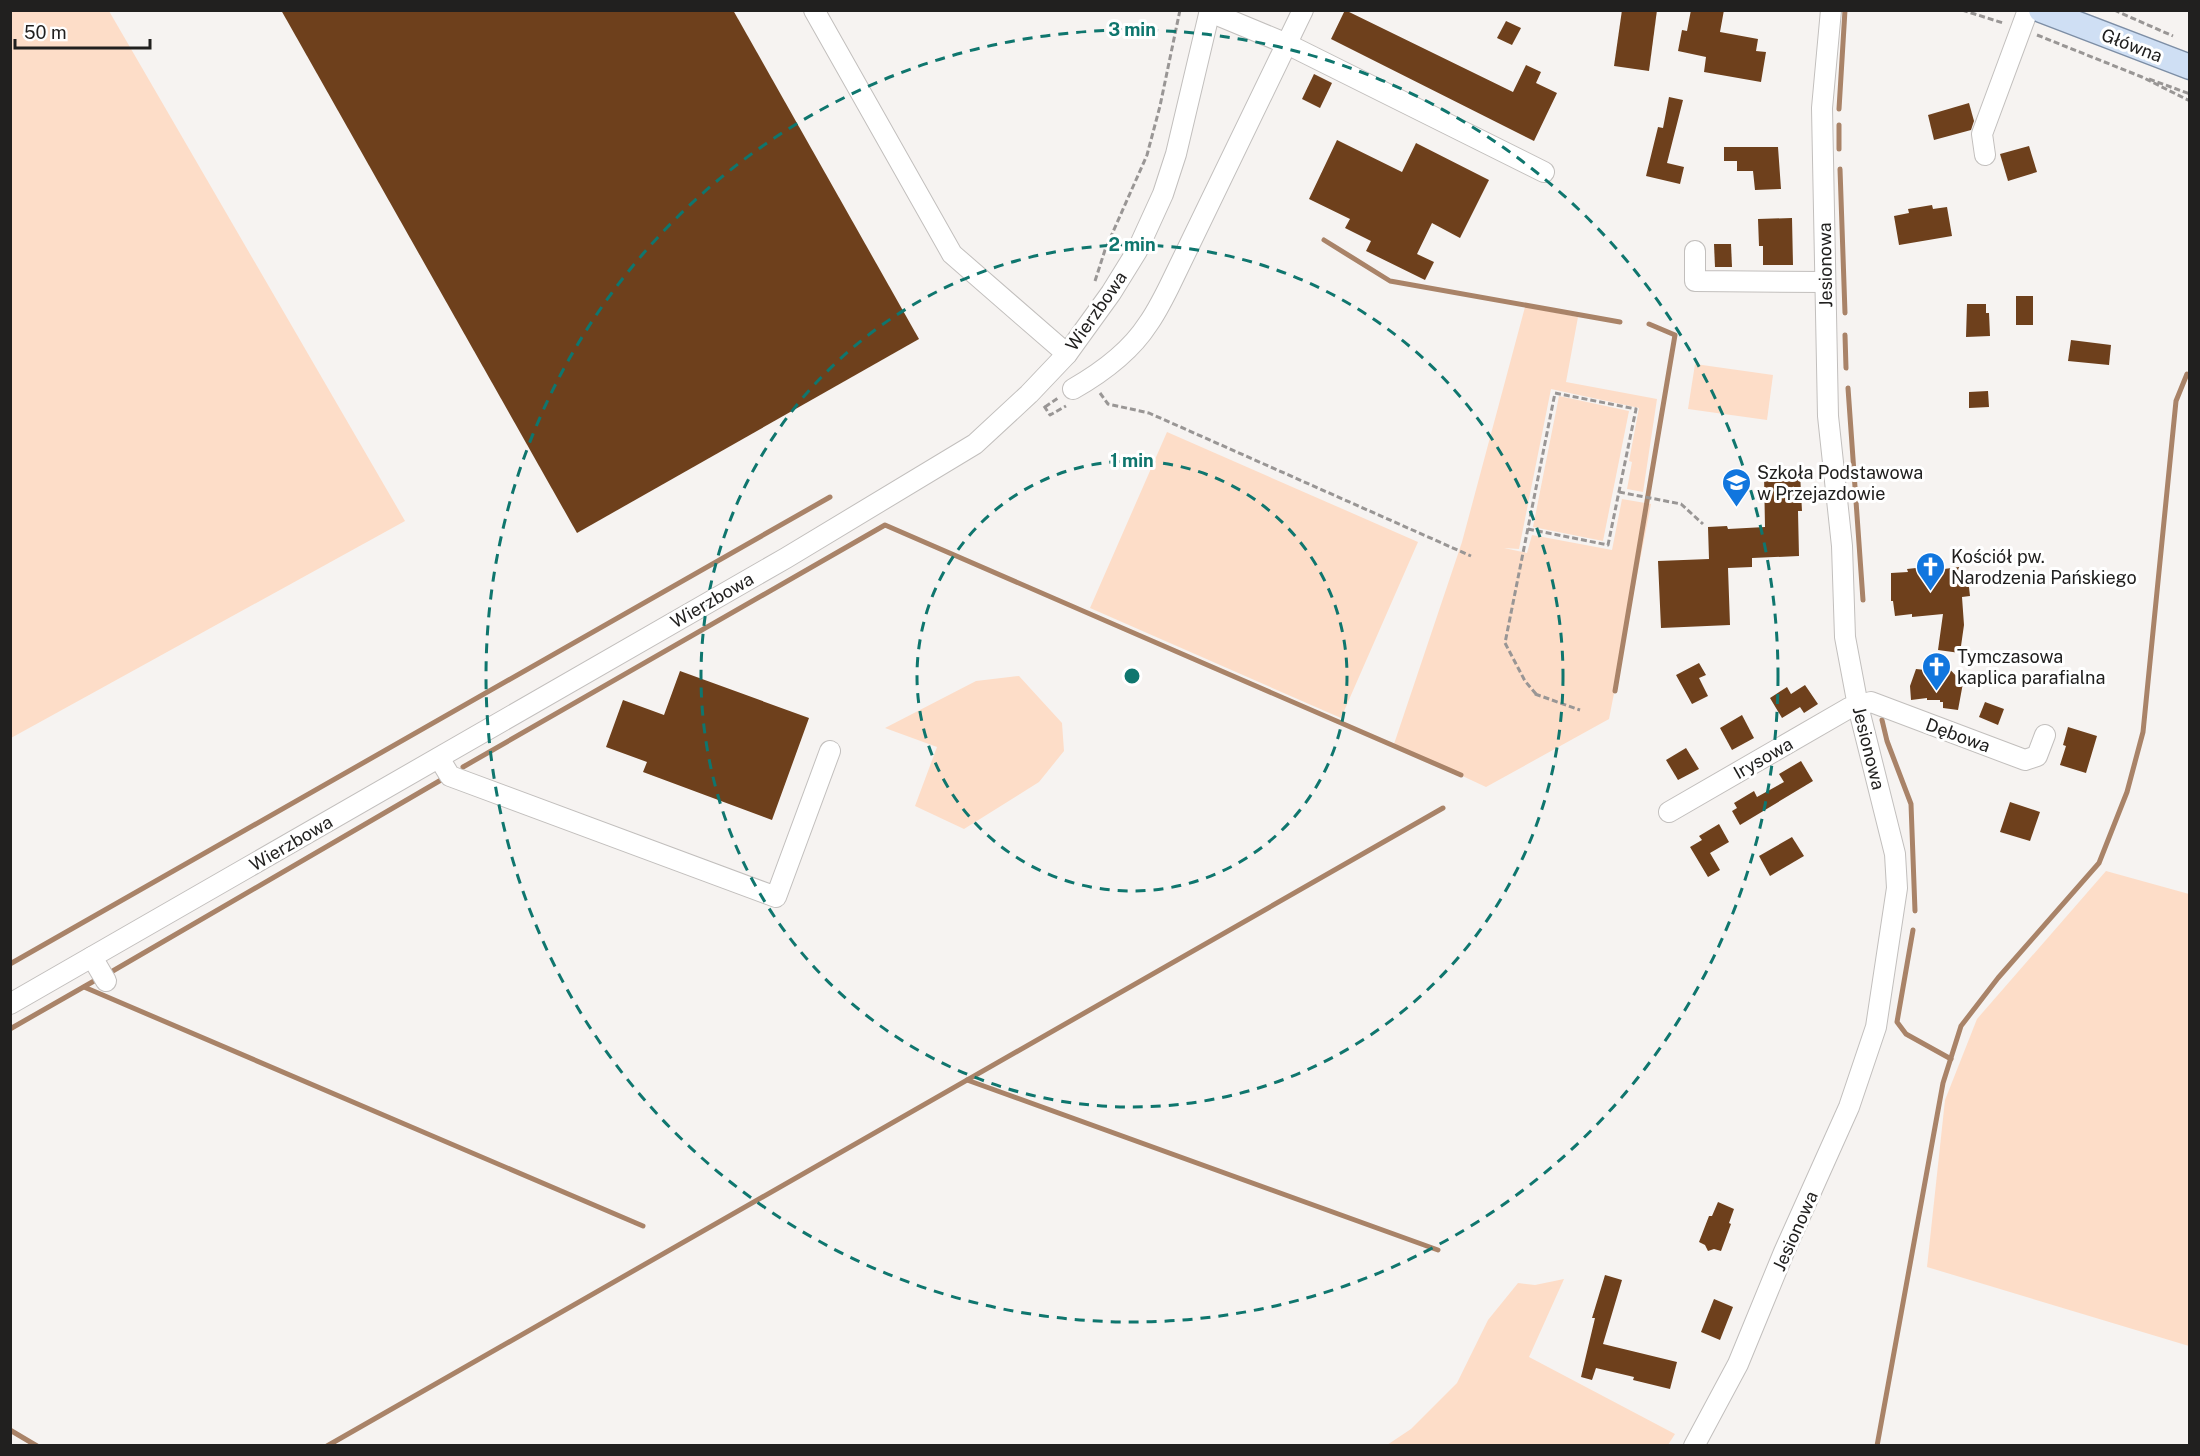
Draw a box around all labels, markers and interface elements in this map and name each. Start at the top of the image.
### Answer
scale bar [15,12,150,50]
text: 3 min [1108,19,1156,40]
text: 50 m [24,22,67,43]
street label: Główna [2099,24,2165,66]
street label: Jesionowa [1814,222,1836,308]
text: 2 min [1108,234,1156,255]
street label: Wierzbowa [1061,267,1131,355]
text: 1 min [1110,450,1154,471]
place label: Szkoła Podstawowa w Przejazdowie [1757,462,1923,504]
school or university icon: Szkoła Podstawowa w Przejazdowie [1720,466,1752,508]
place label: Kościół pw. Narodzenia Pańskiego [1951,546,2137,588]
church icon: Kościół pw. Narodzenia Pańskiego [1914,550,1946,592]
street label: Wierzbowa [667,568,757,632]
place label: Tymczasowa kaplica parafialna [1957,646,2105,688]
church icon: Tymczasowa kaplica parafialna [1920,650,1952,692]
centre of rings [1122,666,1142,686]
street label: Jesionowa [1849,704,1889,792]
street label: Dębowa [1923,714,1993,756]
street label: Irysowa [1730,733,1796,783]
street label: Wierzbowa [246,811,336,875]
street label: Jesionowa [1768,1188,1822,1274]

